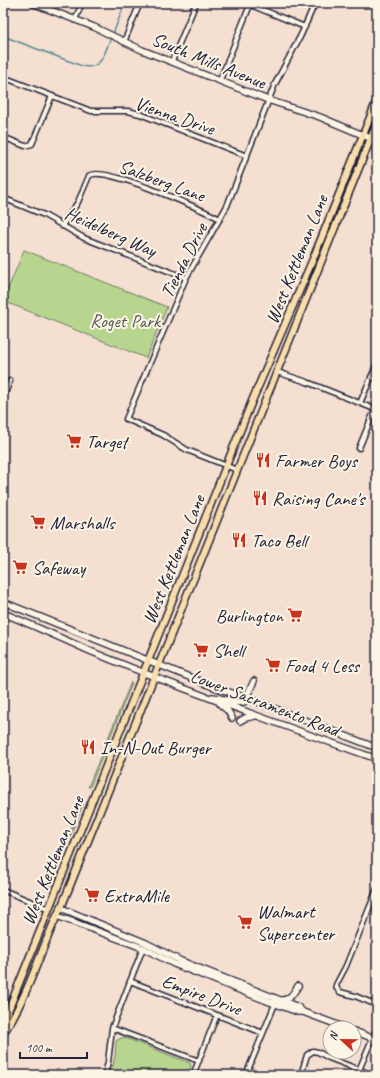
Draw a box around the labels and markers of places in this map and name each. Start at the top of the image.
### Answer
place label: Target [86,430,130,454]
supermarket icon: Target [65,432,83,450]
place label: Farmer Boys [275,449,359,473]
restaurant icon: Farmer Boys [254,451,272,469]
place label: Raising Cane's [272,487,367,511]
restaurant icon: Raising Cane's [251,489,269,507]
place label: Marshalls [50,511,116,535]
supermarket icon: Marshalls [29,513,47,531]
place label: Taco Bell [251,529,310,553]
restaurant icon: Taco Bell [230,531,248,549]
place label: Safeway [32,556,87,580]
supermarket icon: Safeway [11,558,29,576]
place label: Burlington [216,604,284,628]
supermarket icon: Burlington [286,606,304,624]
place label: Shell [213,639,248,663]
supermarket icon: Shell [192,641,210,659]
place label: Food 4 Less [285,654,361,678]
supermarket icon: Food 4 Less [264,656,282,674]
place label: In-N-Out Burger [100,736,213,760]
restaurant icon: In-N-Out Burger [79,738,97,756]
place label: ExtraMile [104,884,171,908]
supermarket icon: ExtraMile [83,886,101,904]
place label: Walmart Supercenter [257,900,336,946]
supermarket icon: Walmart Supercenter [236,913,254,931]

